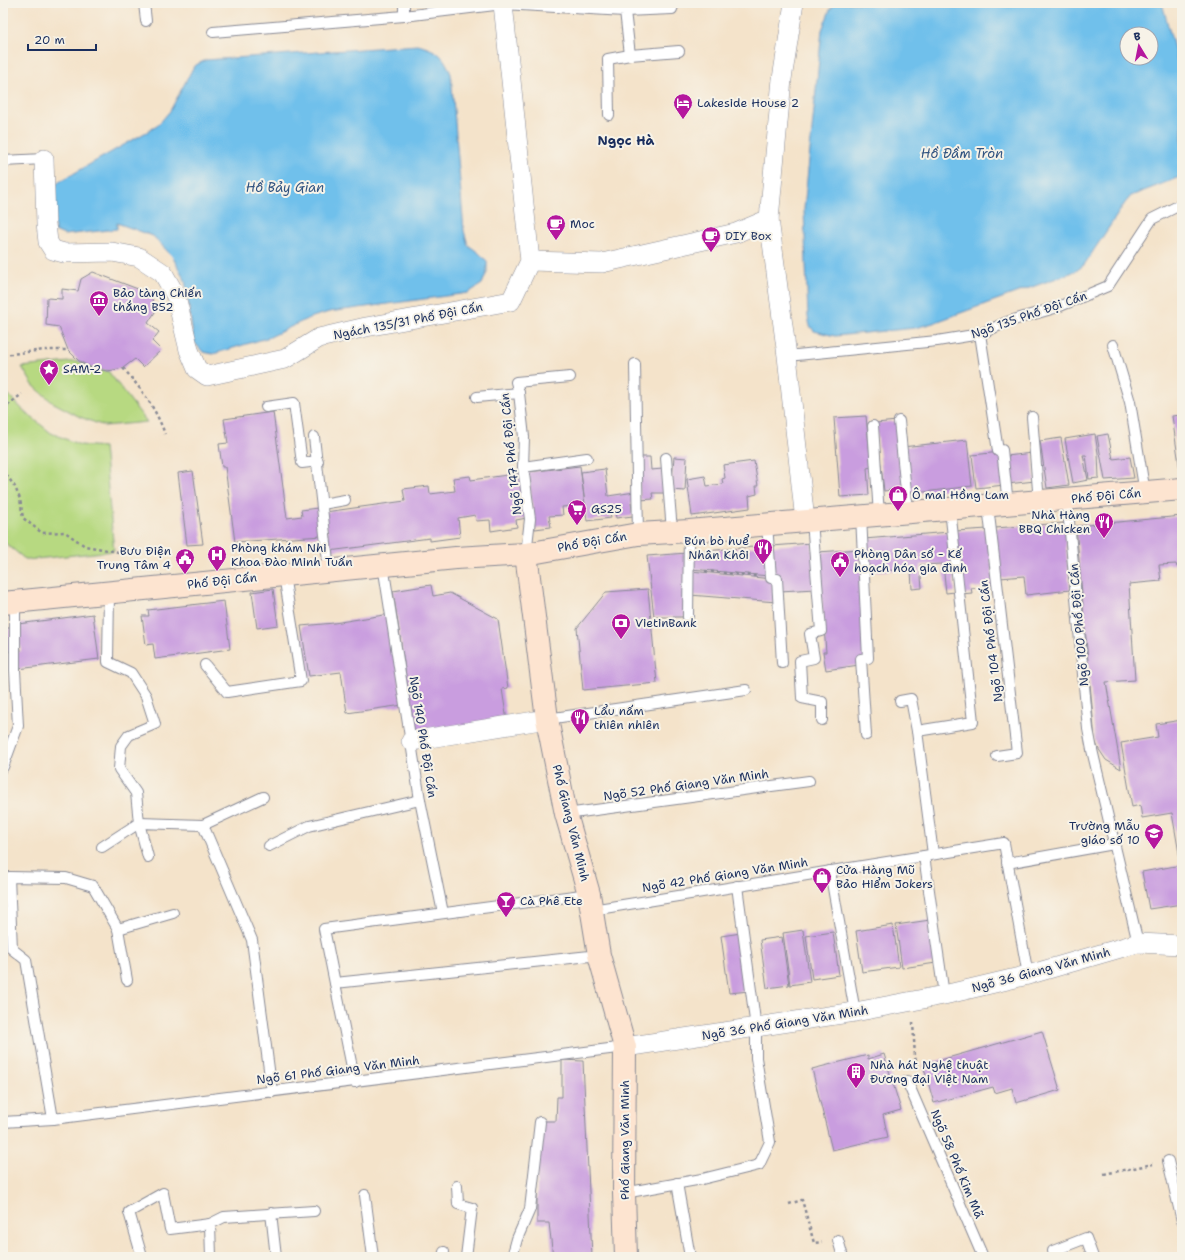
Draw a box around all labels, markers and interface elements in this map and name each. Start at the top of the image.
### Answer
scale bar [28,26,96,52]
north arrow [1119,26,1159,66]
text: B [1133,29,1142,45]
text: 20 m [34,32,65,48]
hotel icon: Lakeside House 2 [672,92,694,120]
place label: Lakeside House 2 [697,95,799,111]
district label: Ngọc Hà [598,132,654,149]
water label: Hồ Đầm Tròn [921,145,1003,162]
water label: Hồ Bảy Gian [246,179,324,196]
cafe icon: Moc [545,213,567,241]
place label: Moc [570,216,595,232]
cafe icon: DIY Box [700,225,722,253]
place label: DIY Box [725,228,771,244]
place label: Bảo tàng Chiến thắng B52 [113,285,202,315]
street label: Ngõ 135 Phố Đội Cấn [969,288,1089,342]
museum icon: Bảo tàng Chiến thắng B52 [88,289,110,317]
street label: Ngách 135/31 Phố Đội Cấn [332,299,484,343]
place icon: SAM-2 [38,358,60,386]
place label: SAM-2 [63,361,101,377]
street label: Ngõ 147 Phố Đội Cấn [497,392,525,516]
shop icon: Ô mai Hồng Lam [887,484,909,512]
street label: Phố Đội Cấn [1070,485,1142,507]
place label: Ô mai Hồng Lam [912,487,1009,503]
supermarket icon: GS25 [566,498,588,526]
place label: GS25 [591,501,622,517]
place label: Nhà Hàng BBQ Chicken [1019,507,1090,537]
restaurant icon: Nhà Hàng BBQ Chicken [1093,511,1115,539]
street label: Phố Đội Cấn [556,528,628,556]
place label: Bún bò huể Nhân Khôi [684,533,749,563]
restaurant icon: Bún bò huể Nhân Khôi [752,537,774,565]
place label: Phòng khám Nhi Khoa Đào Minh Tuấn [231,540,353,570]
place label: Bưu Điện Trung Tâm 4 [97,543,171,573]
hospital icon: Phòng khám Nhi Khoa Đào Minh Tuấn [206,544,228,572]
place label: Phòng Dân số - Kế hoạch hóa gia đình [854,546,967,576]
public building icon: Bưu Điện Trung Tâm 4 [174,547,196,575]
public building icon: Phòng Dân số - Kế hoạch hóa gia đình [829,550,851,578]
street label: Ngõ 100 Phố Đội Cấn [1066,563,1092,687]
street label: Phố Đội Cấn [186,569,258,593]
street label: Ngõ 104 Phố Đội Cấn [976,579,1006,703]
bank icon: VietinBank [610,612,632,640]
place label: VietinBank [635,615,697,631]
street label: Ngõ 140 Phố Đội Cấn [405,675,441,799]
place label: Lẩu nấm thiên nhiên [594,703,660,733]
restaurant icon: Lẩu nấm thiên nhiên [569,707,591,735]
street label: Phố Giang Văn Minh [549,763,593,883]
street label: Ngõ 52 Phố Giang Văn Minh [602,765,770,805]
place label: Trường Mẫu giáo số 10 [1069,818,1140,848]
school or university icon: Trường Mẫu giáo số 10 [1143,822,1165,850]
street label: Ngõ 42 Phố Giang Văn Minh [641,854,809,896]
place label: Cửa Hàng Mũ Bảo Hiểm Jokers [836,862,933,892]
shop icon: Cửa Hàng Mũ Bảo Hiểm Jokers [811,866,833,894]
bar icon: Cà Phê Ete [495,890,517,918]
place label: Cà Phê Ete [520,893,583,909]
street label: Ngõ 36 Giang Văn Minh [970,944,1112,996]
street label: Ngõ 36 Phố Giang Văn Minh [701,1002,869,1044]
street label: Ngõ 61 Phố Giang Văn Minh [256,1052,420,1088]
place label: Nhà hát Nghệ thuật Đương đại Việt Nam [870,1057,988,1087]
building icon: Nhà hát Nghệ thuật Đương đại Việt Nam [845,1061,867,1089]
street label: Phố Giang Văn Minh [617,1080,633,1200]
street label: Ngõ 58 Phố Kim Mã [927,1107,987,1221]

